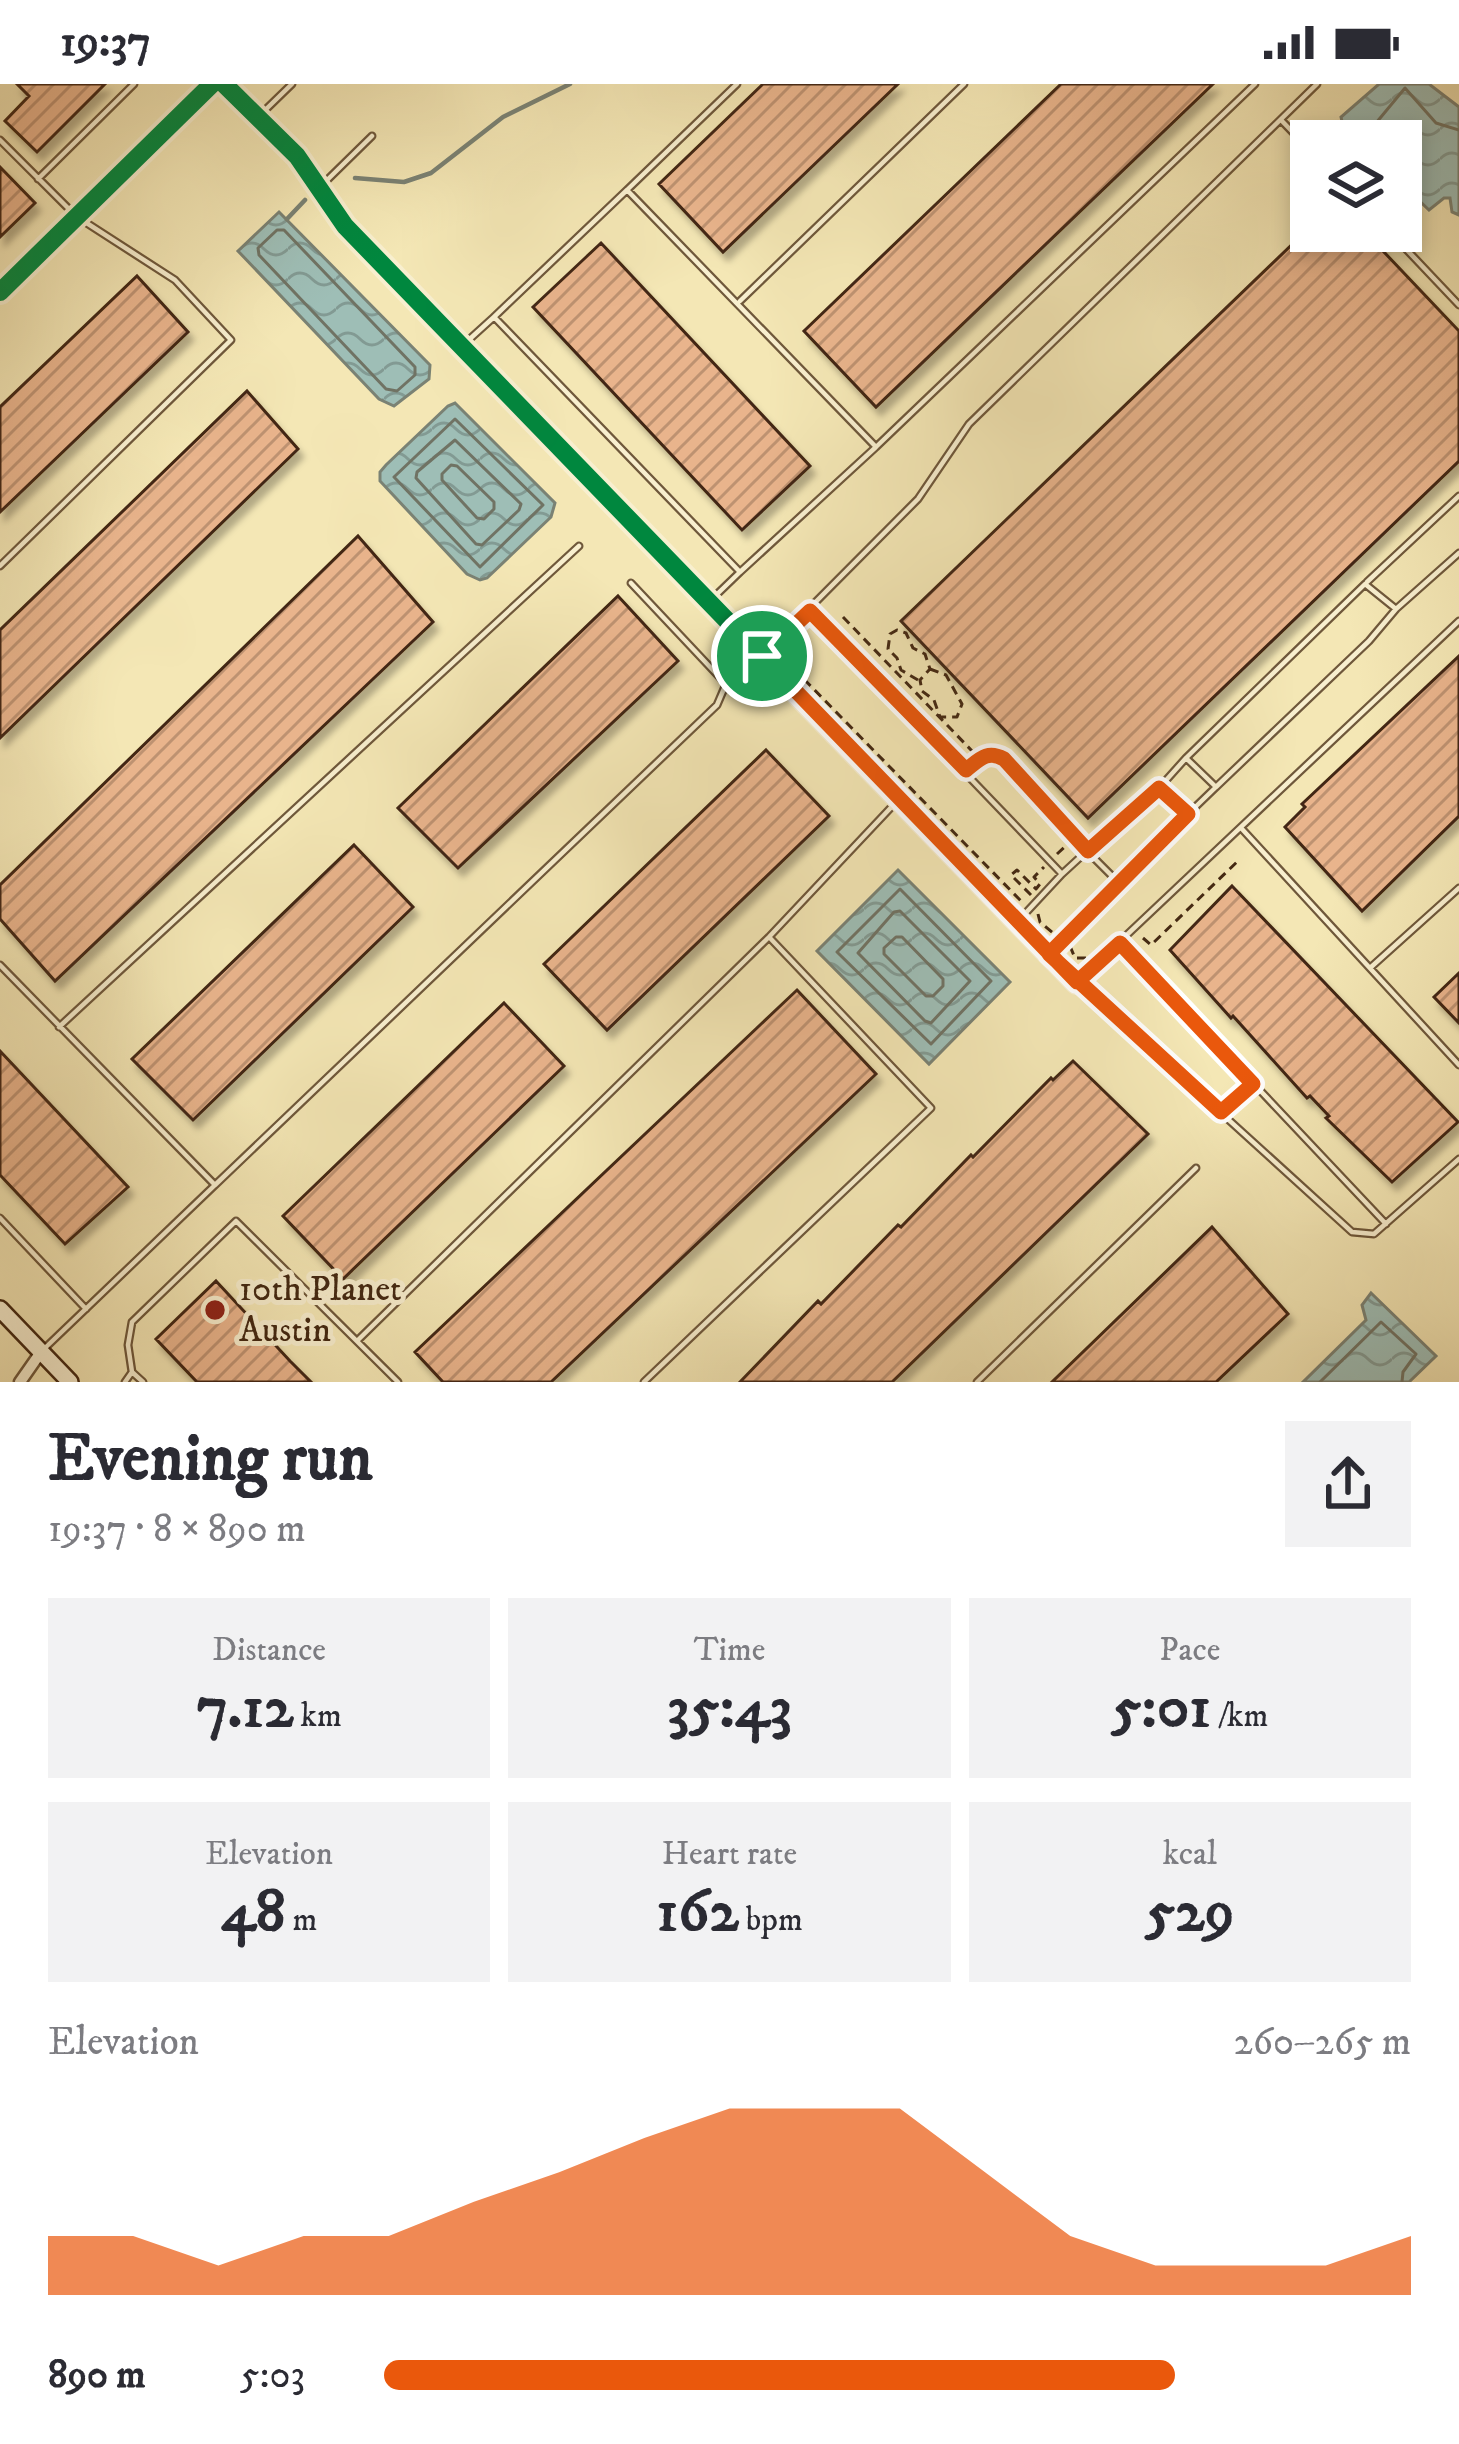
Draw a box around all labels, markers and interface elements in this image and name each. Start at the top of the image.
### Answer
text: 19:37 [60,14,151,70]
map controls [1290,120,1422,252]
button: layers [1290,120,1422,252]
pin [711,605,813,707]
icon: arrive [729,623,795,689]
place label: 10th Planet Austin [239,1267,402,1353]
marker: 10th Planet Austin [202,1297,228,1323]
text: Evening run [48,1419,373,1501]
button: share [1285,1421,1411,1547]
text: 19:37 · 8 × 890 m [48,1505,305,1554]
text: Distance [212,1630,326,1671]
text: Time [694,1630,765,1671]
text: Pace [1159,1630,1220,1671]
text: 7.12 [197,1671,294,1746]
text: 35:43 [667,1671,792,1746]
text: 5:01 [1111,1671,1211,1746]
text: km [294,1696,342,1737]
text: /km [1211,1696,1268,1737]
text: Elevation [205,1834,333,1875]
text: Heart rate [662,1834,797,1875]
text: kcal [1163,1834,1217,1875]
text: 48 [221,1875,286,1950]
text: 162 [656,1875,739,1950]
text: 529 [1145,1875,1234,1950]
text: m [286,1900,317,1941]
text: bpm [739,1900,803,1941]
text: Elevation [48,2018,199,2067]
text: 260–265 m [1234,2018,1411,2067]
text: 890 m [48,2351,146,2400]
text: 5:03 [240,2351,305,2400]

